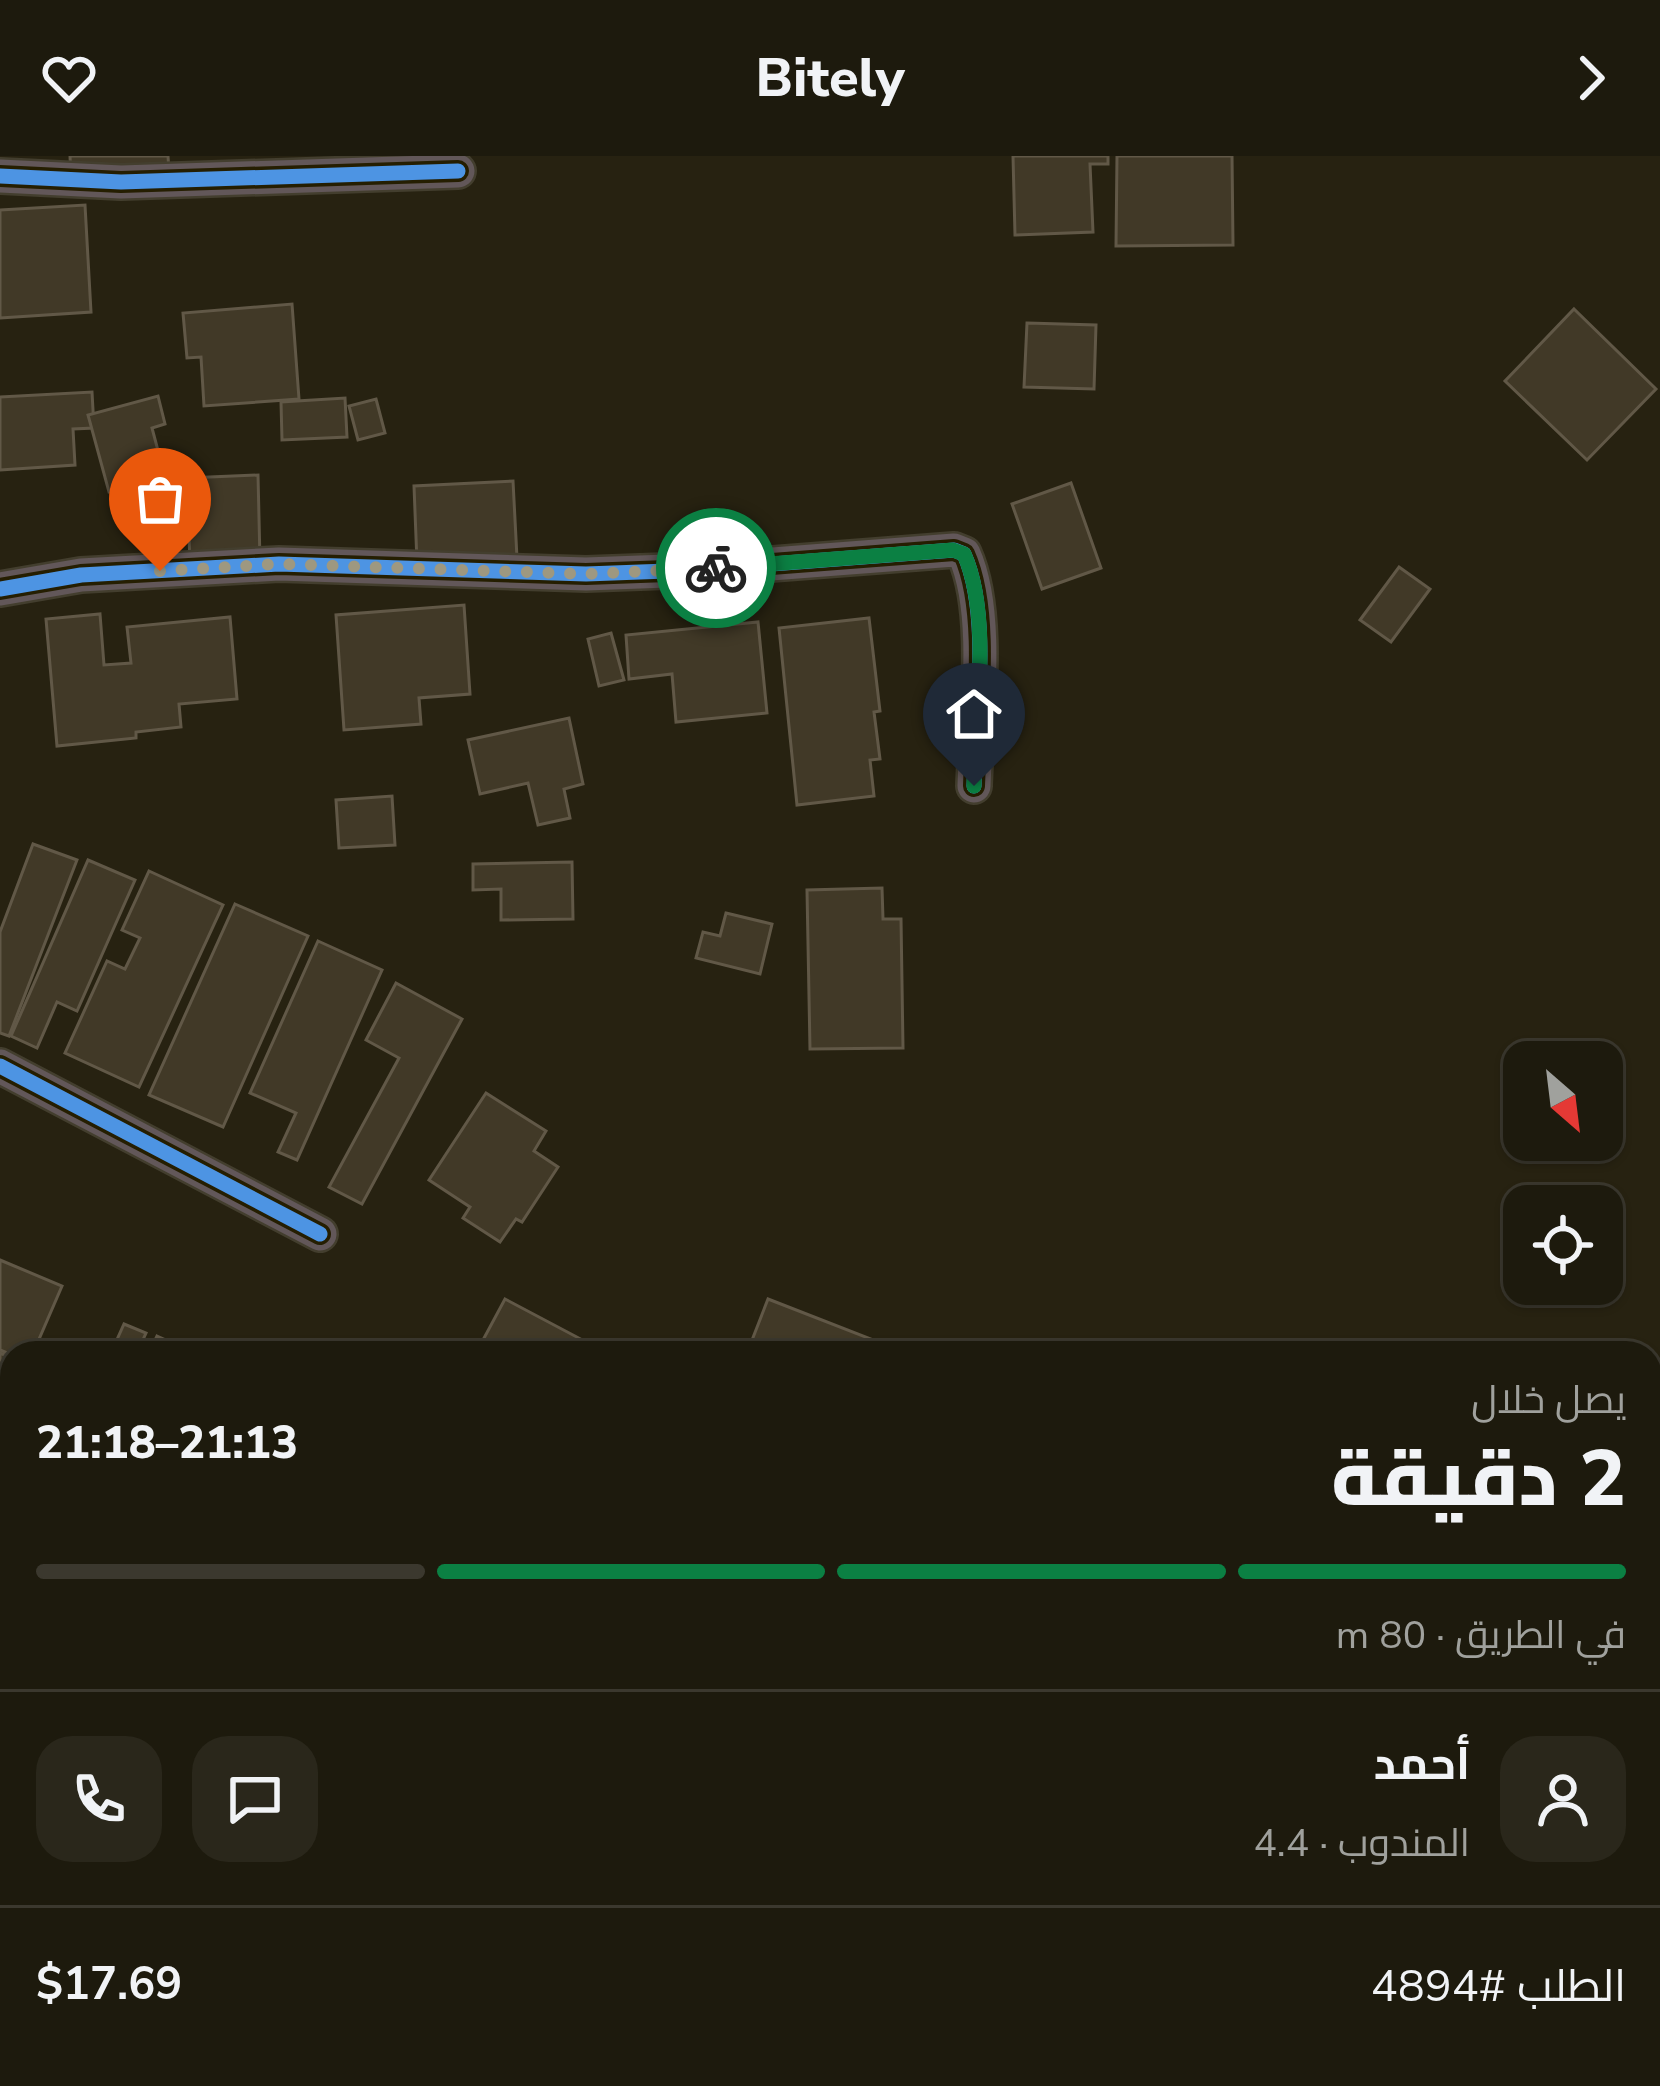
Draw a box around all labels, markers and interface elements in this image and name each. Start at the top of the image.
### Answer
text: Bitely [755,41,905,115]
icon: heart [36,45,102,111]
icon: forward [1558,45,1624,111]
pin [109,448,211,571]
icon: bag [127,466,193,532]
courier [656,508,776,628]
icon: bike [683,535,749,601]
pin [923,663,1025,786]
icon: home [941,681,1007,747]
north arrow [1503,1041,1623,1161]
map controls [1503,1041,1623,1305]
button: locate [1503,1185,1623,1305]
text: يصل خلال [1471,1374,1626,1427]
text: 21:13–21:18 [36,1413,298,1474]
text: 2 دقيقة [1331,1426,1626,1533]
text: في الطريق · 80 m [1336,1609,1626,1662]
text: أحمد [1374,1734,1470,1795]
button: phone [36,1736,162,1862]
button: chat [192,1736,318,1862]
button: person [1500,1736,1626,1862]
text: المندوب · 4.4 [1253,1817,1470,1870]
text: $17.69 [36,1954,182,2015]
text: الطلب #4894 [1371,1956,1626,2017]

